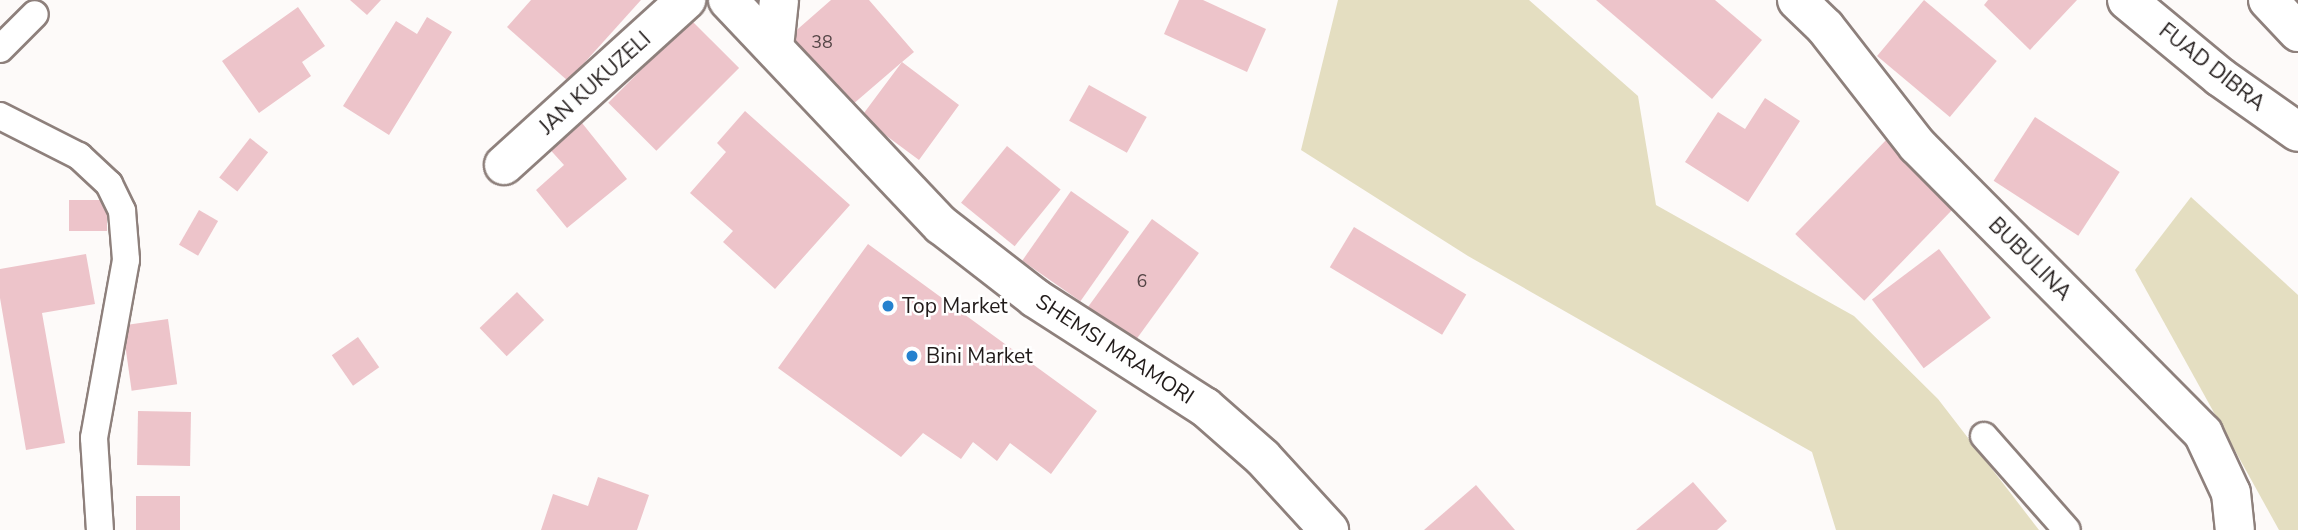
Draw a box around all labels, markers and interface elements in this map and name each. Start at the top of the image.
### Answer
street label: FUAD DIBRA [2154,18,2270,116]
street label: JAN KUKUZELI [534,27,656,139]
house number: 38 [811,31,833,53]
street label: BUBULINA [1983,212,2077,306]
house number: 6 [1137,270,1147,292]
street label: SHEMSI MRAMORI [1031,289,1199,409]
place label: Top Market [902,293,1008,319]
marker: Top Market [880,298,896,314]
place label: Bini Market [926,343,1033,369]
marker: Bini Market [904,348,920,364]

